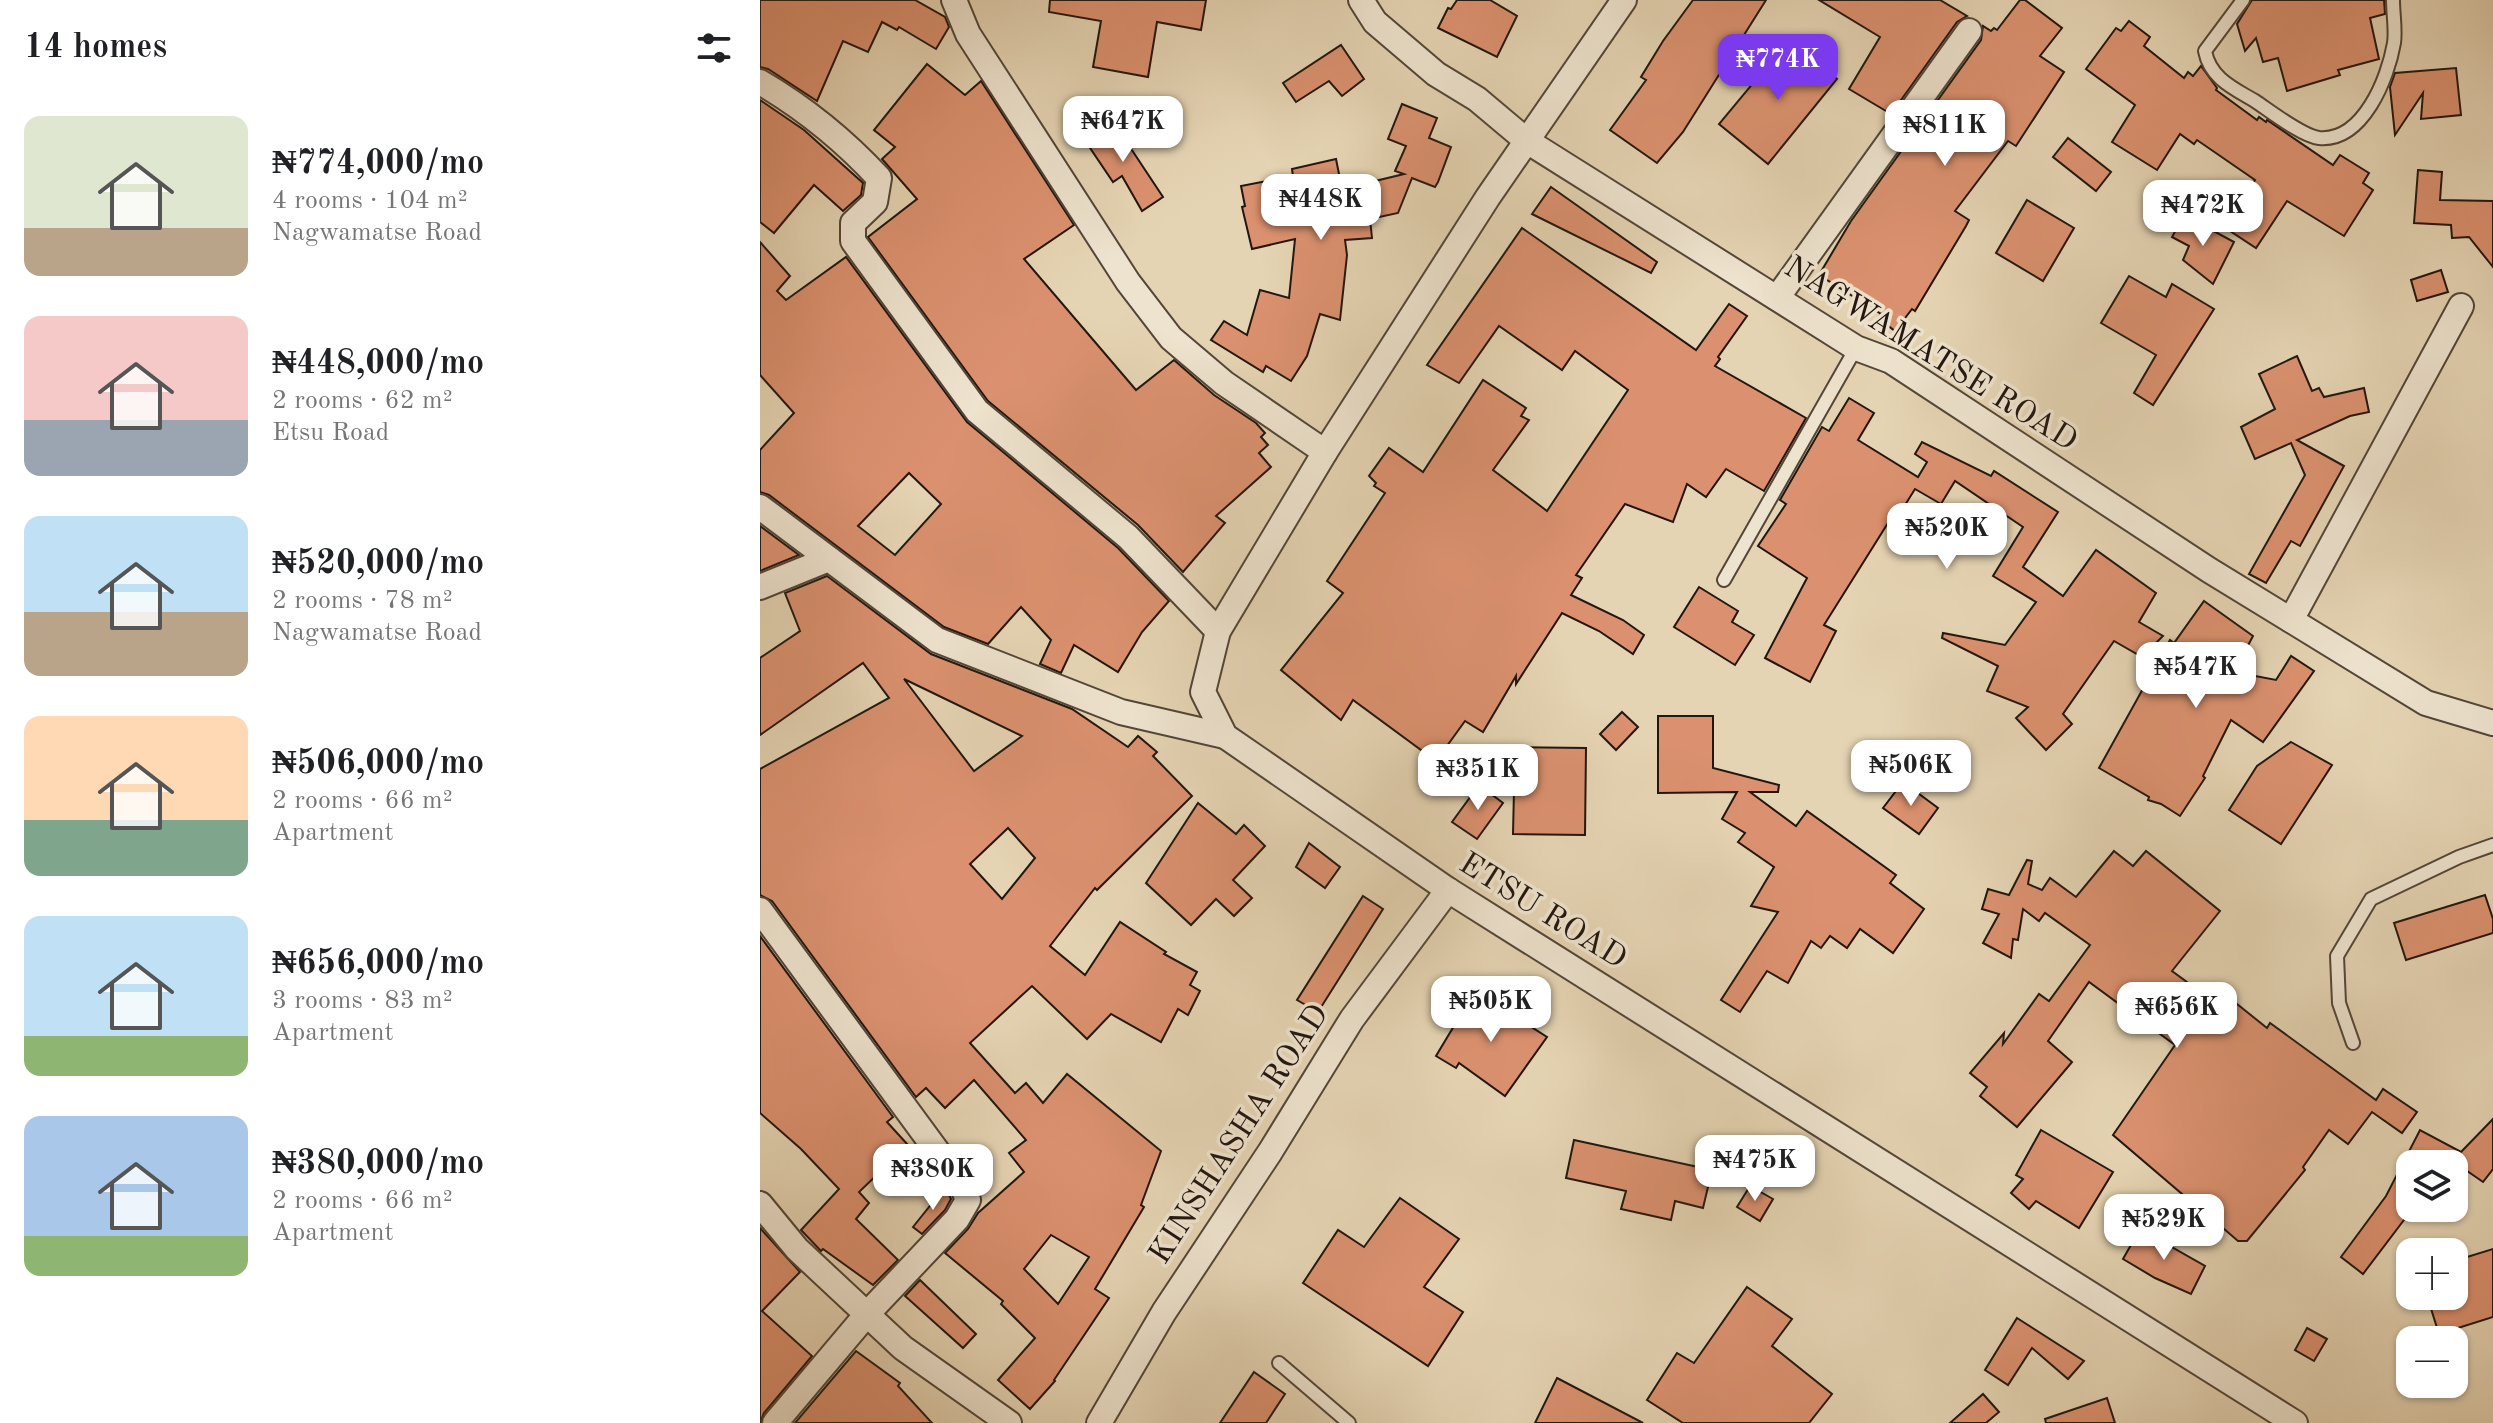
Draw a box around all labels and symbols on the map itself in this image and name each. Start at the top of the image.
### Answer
pin: ₦774K [1722,34,1834,102]
pin: ₦647K [1067,96,1179,164]
pin: ₦811K [1889,100,2001,168]
pin: ₦448K [1265,174,1377,242]
pin: ₦472K [2147,180,2259,248]
street label: NAGWAMATSE ROAD [1778,252,2082,458]
pin: ₦520K [1891,503,2003,571]
pin: ₦547K [2140,642,2252,710]
pin: ₦506K [1855,740,1967,808]
pin: ₦351K [1422,744,1534,812]
street label: ETSU ROAD [1453,848,1631,976]
pin: ₦505K [1435,976,1547,1044]
pin: ₦656K [2121,982,2233,1050]
street label: KINSHASHA ROAD [1144,1000,1336,1270]
pin: ₦475K [1699,1135,1811,1203]
pin: ₦380K [877,1144,989,1212]
pin: ₦529K [2108,1194,2220,1262]

